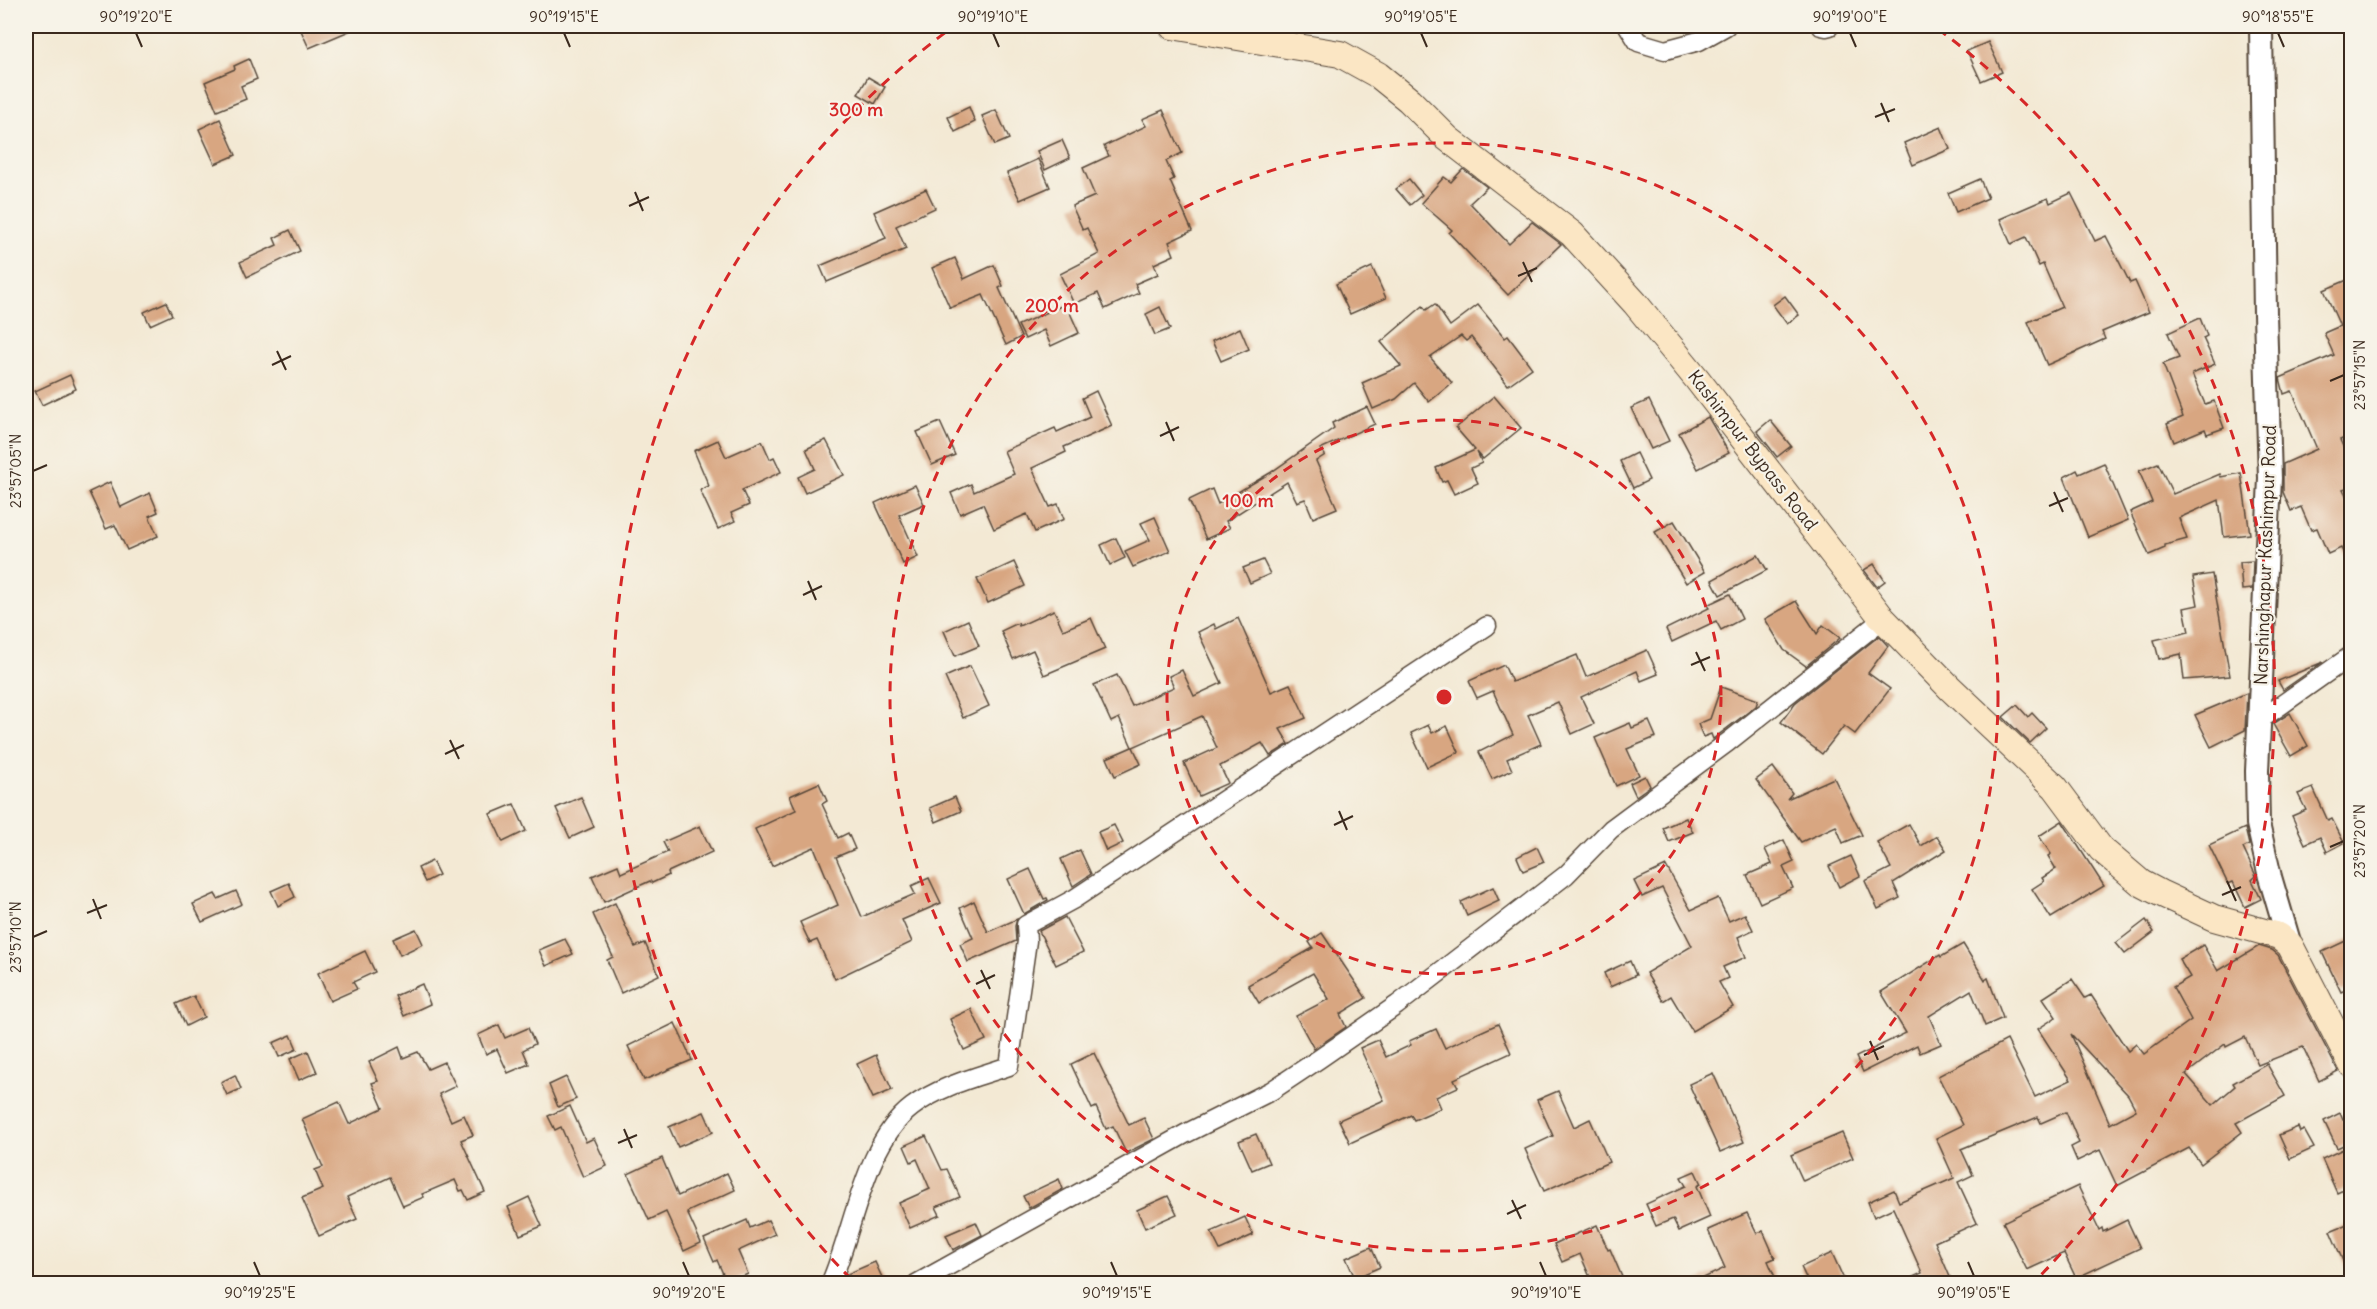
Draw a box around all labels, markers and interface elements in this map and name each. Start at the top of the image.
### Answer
text: 90°19'20"E [100,7,173,26]
text: 90°19'15"E [529,7,599,26]
text: 90°19'10"E [958,7,1029,26]
text: 90°19'05"E [1384,7,1458,26]
text: 90°19'00"E [1813,7,1887,26]
text: 90°18'55"E [2242,7,2314,26]
text: 300 m [829,98,883,121]
text: 200 m [1025,294,1079,317]
text: 23°57'15"N [2350,340,2369,410]
street label: Kashimpur Bypass Road [1683,365,1823,535]
street label: Narshinghapur Kashimpur Road [2249,424,2281,685]
text: 23°57'05"N [6,434,25,508]
text: 100 m [1223,489,1274,512]
centre of rings [1434,687,1454,707]
text: 23°57'20"N [2350,804,2369,878]
text: 23°57'10"N [6,901,25,973]
text: 90°19'25"E [224,1283,296,1302]
text: 90°19'20"E [653,1283,726,1302]
text: 90°19'15"E [1082,1283,1152,1302]
text: 90°19'10"E [1511,1283,1582,1302]
text: 90°19'05"E [1937,1283,2011,1302]

